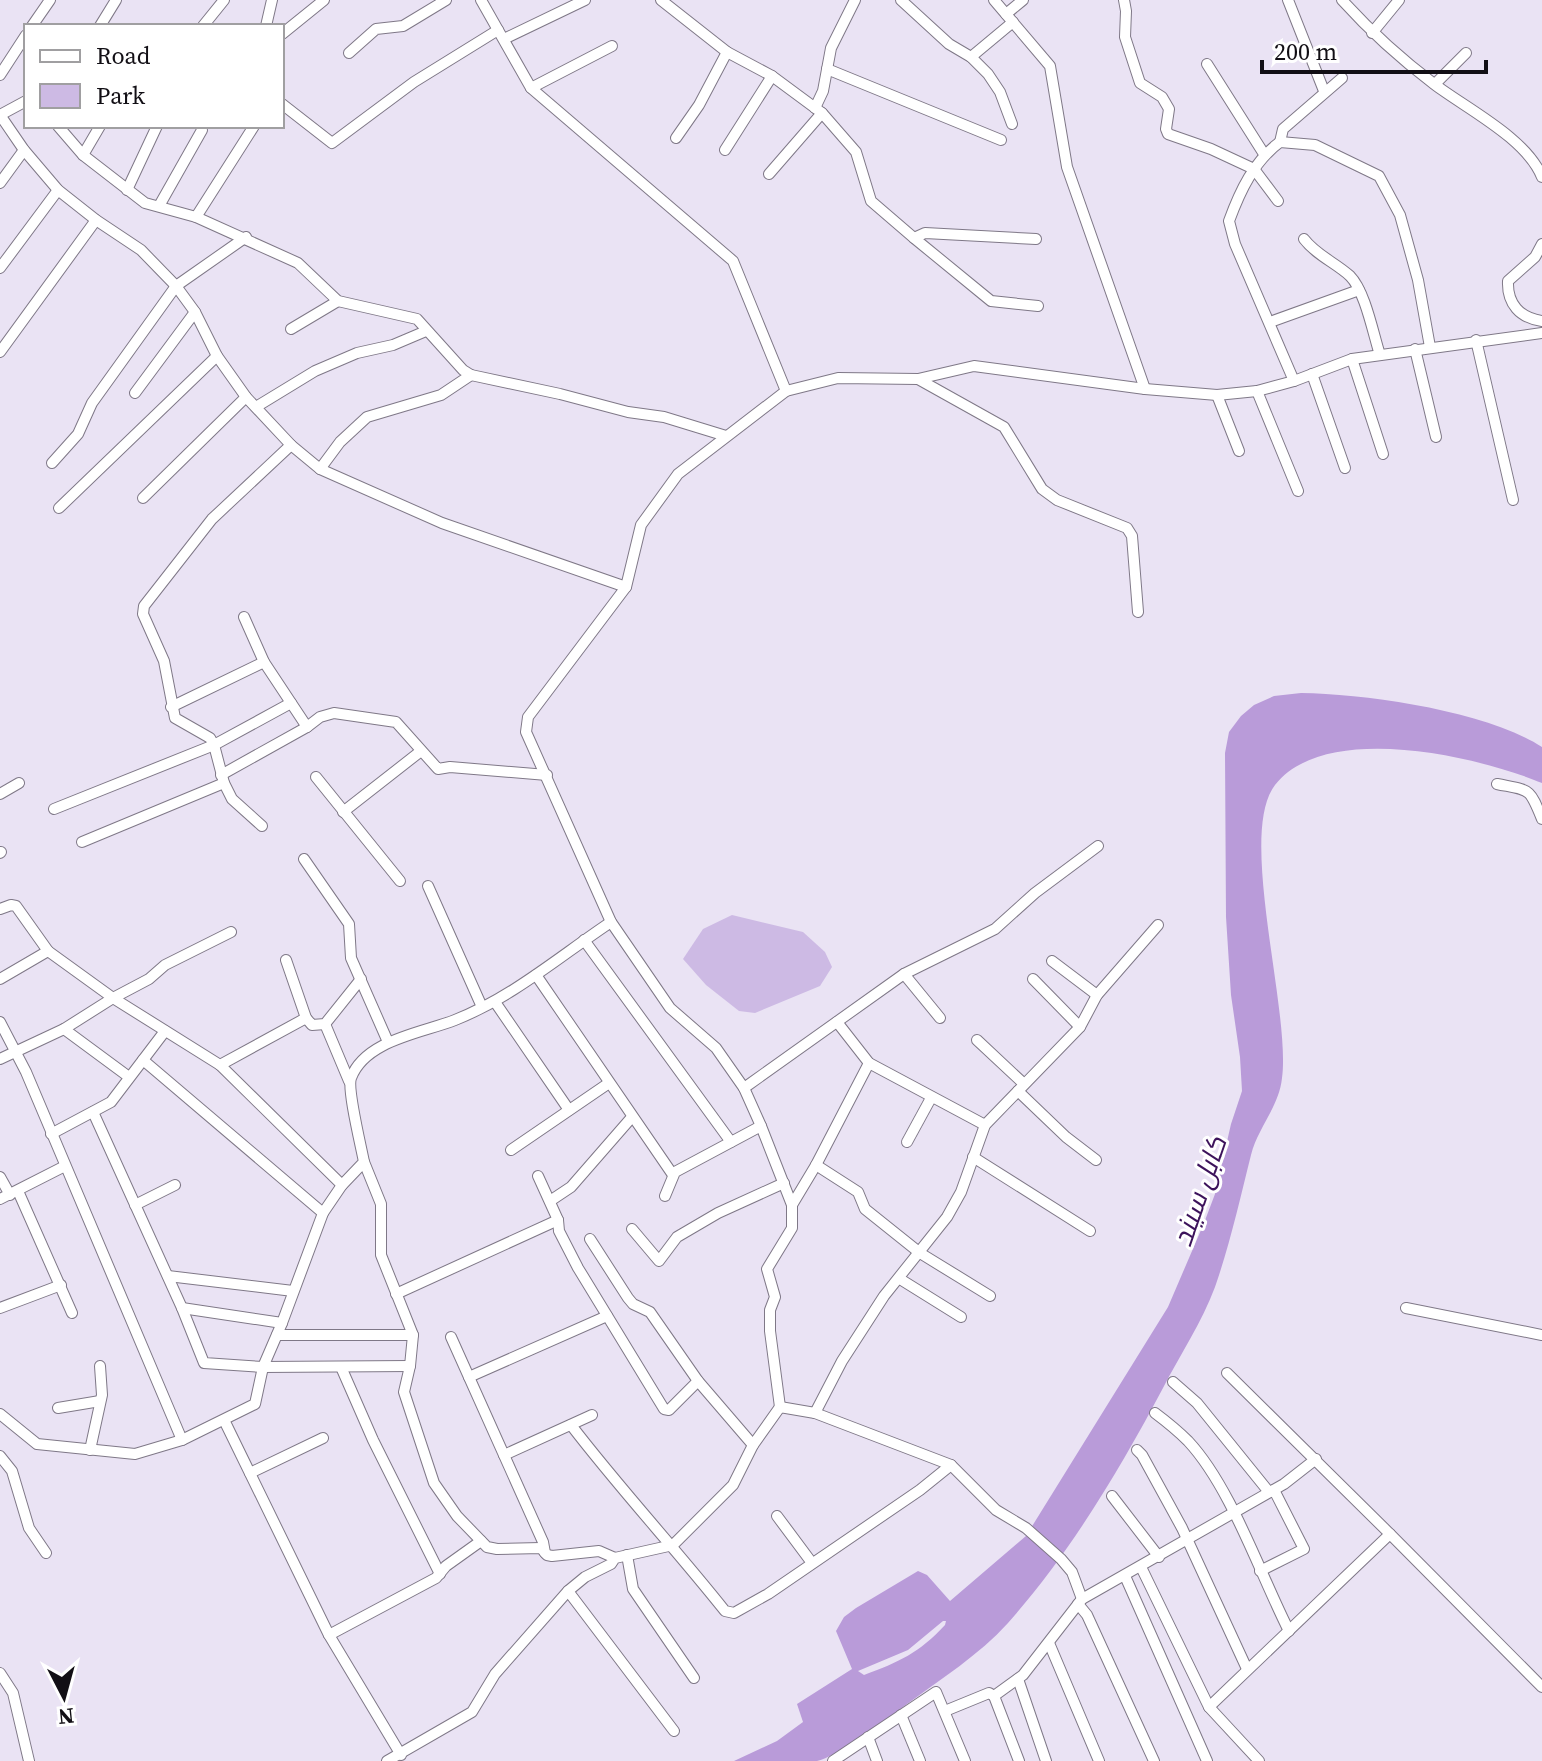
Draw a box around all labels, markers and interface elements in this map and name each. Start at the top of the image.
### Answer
legend [24,24,284,128]
scale bar [1262,24,1486,74]
text: 200 m [1274,35,1337,68]
text: Road [96,39,151,72]
text: Park [96,79,146,112]
water label: کابل سيند [1162,1130,1236,1251]
north arrow [24,1657,104,1737]
text: N [57,1701,76,1733]

